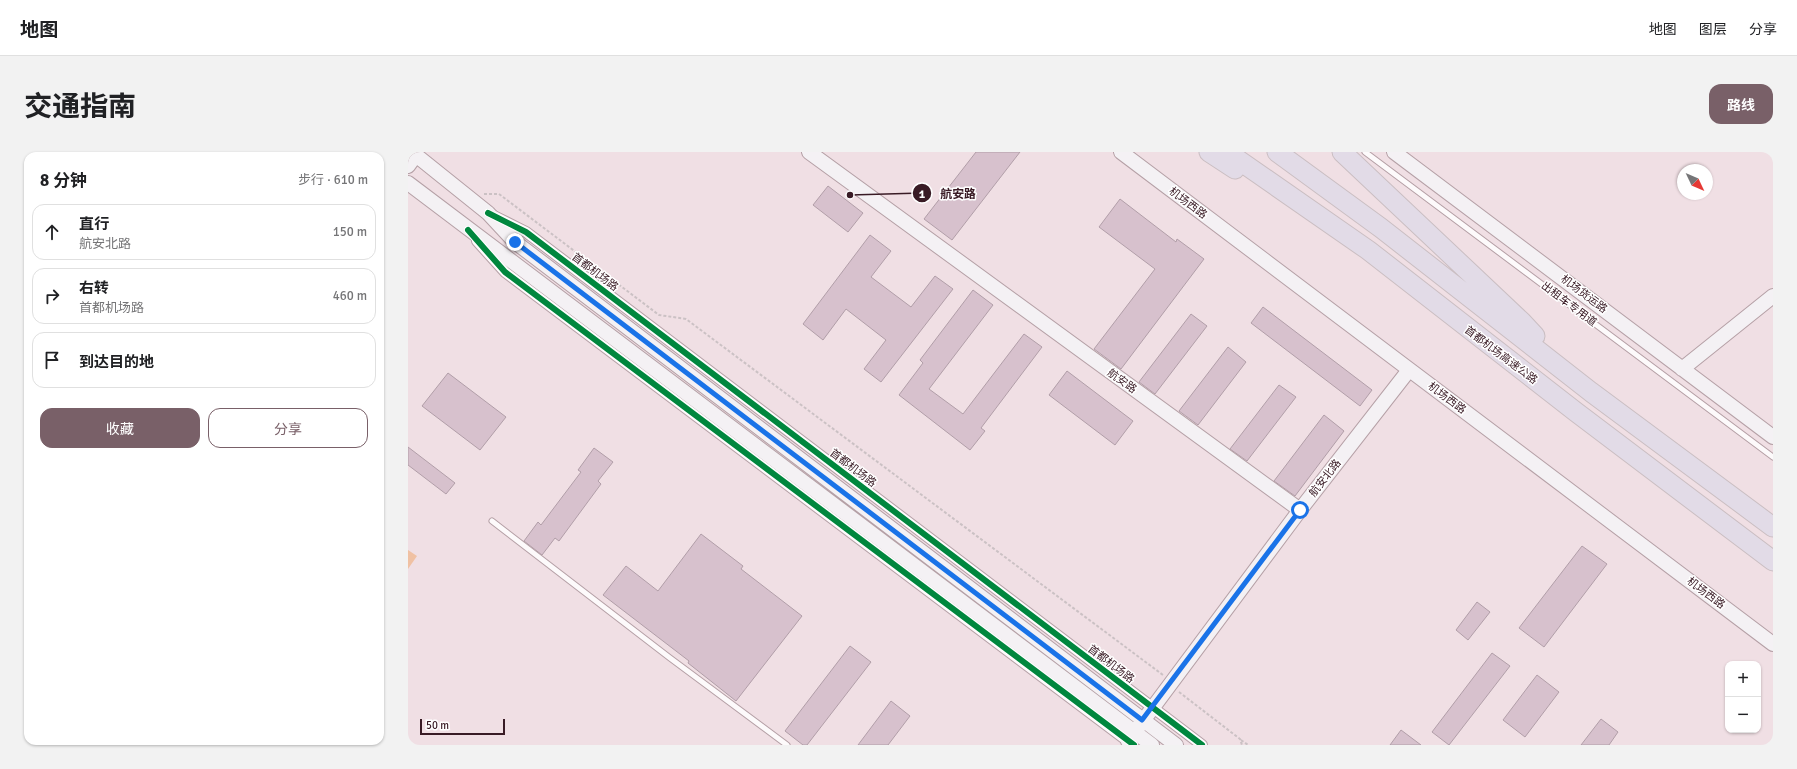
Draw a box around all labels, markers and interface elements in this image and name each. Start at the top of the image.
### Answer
text: 地图 [20,18,58,42]
text: 地图 [1649,21,1677,38]
text: 图层 [1699,21,1727,38]
text: 分享 [1749,21,1777,38]
button: 路线 [1709,84,1773,124]
text: 交通指南 [24,90,136,124]
north arrow [1677,164,1713,200]
text: 8 分钟 [40,170,87,191]
text: 步行 · 610 m [298,172,368,188]
callout: 航安路 [912,181,984,205]
street label: 机场西路 [1167,185,1209,221]
text: 1 [919,187,926,202]
text: 航安路 [940,187,976,202]
text: 直行 [79,215,109,233]
icon: ahead [41,221,63,243]
text: 150 m [333,224,367,240]
route end [506,233,524,251]
text: 航安北路 [79,236,131,252]
street label: 首都机场路 [569,250,621,294]
street label: 机场货运路 [1558,272,1610,316]
text: 右转 [79,279,109,297]
street label: 出租车专用道 [1539,279,1599,329]
icon: right [41,285,63,307]
text: 460 m [333,288,367,304]
text: 首都机场路 [79,300,144,316]
street label: 首都机场高速公路 [1462,323,1540,387]
icon: arrive [41,349,63,371]
text: 到达目的地 [79,353,154,371]
street label: 航安路 [1105,366,1139,396]
street label: 机场西路 [1426,380,1468,416]
button: 收藏 [40,408,200,448]
button: 分享 [208,408,368,448]
street label: 首都机场路 [827,446,879,490]
street label: 航安北路 [1306,457,1344,499]
route start [1291,501,1309,519]
street label: 机场西路 [1685,575,1727,611]
street label: 首都机场路 [1085,642,1137,686]
map controls [1725,661,1761,733]
button: + [1725,661,1761,697]
button: − [1725,697,1761,733]
scale bar [420,717,505,736]
text: 50 m [426,719,449,732]

